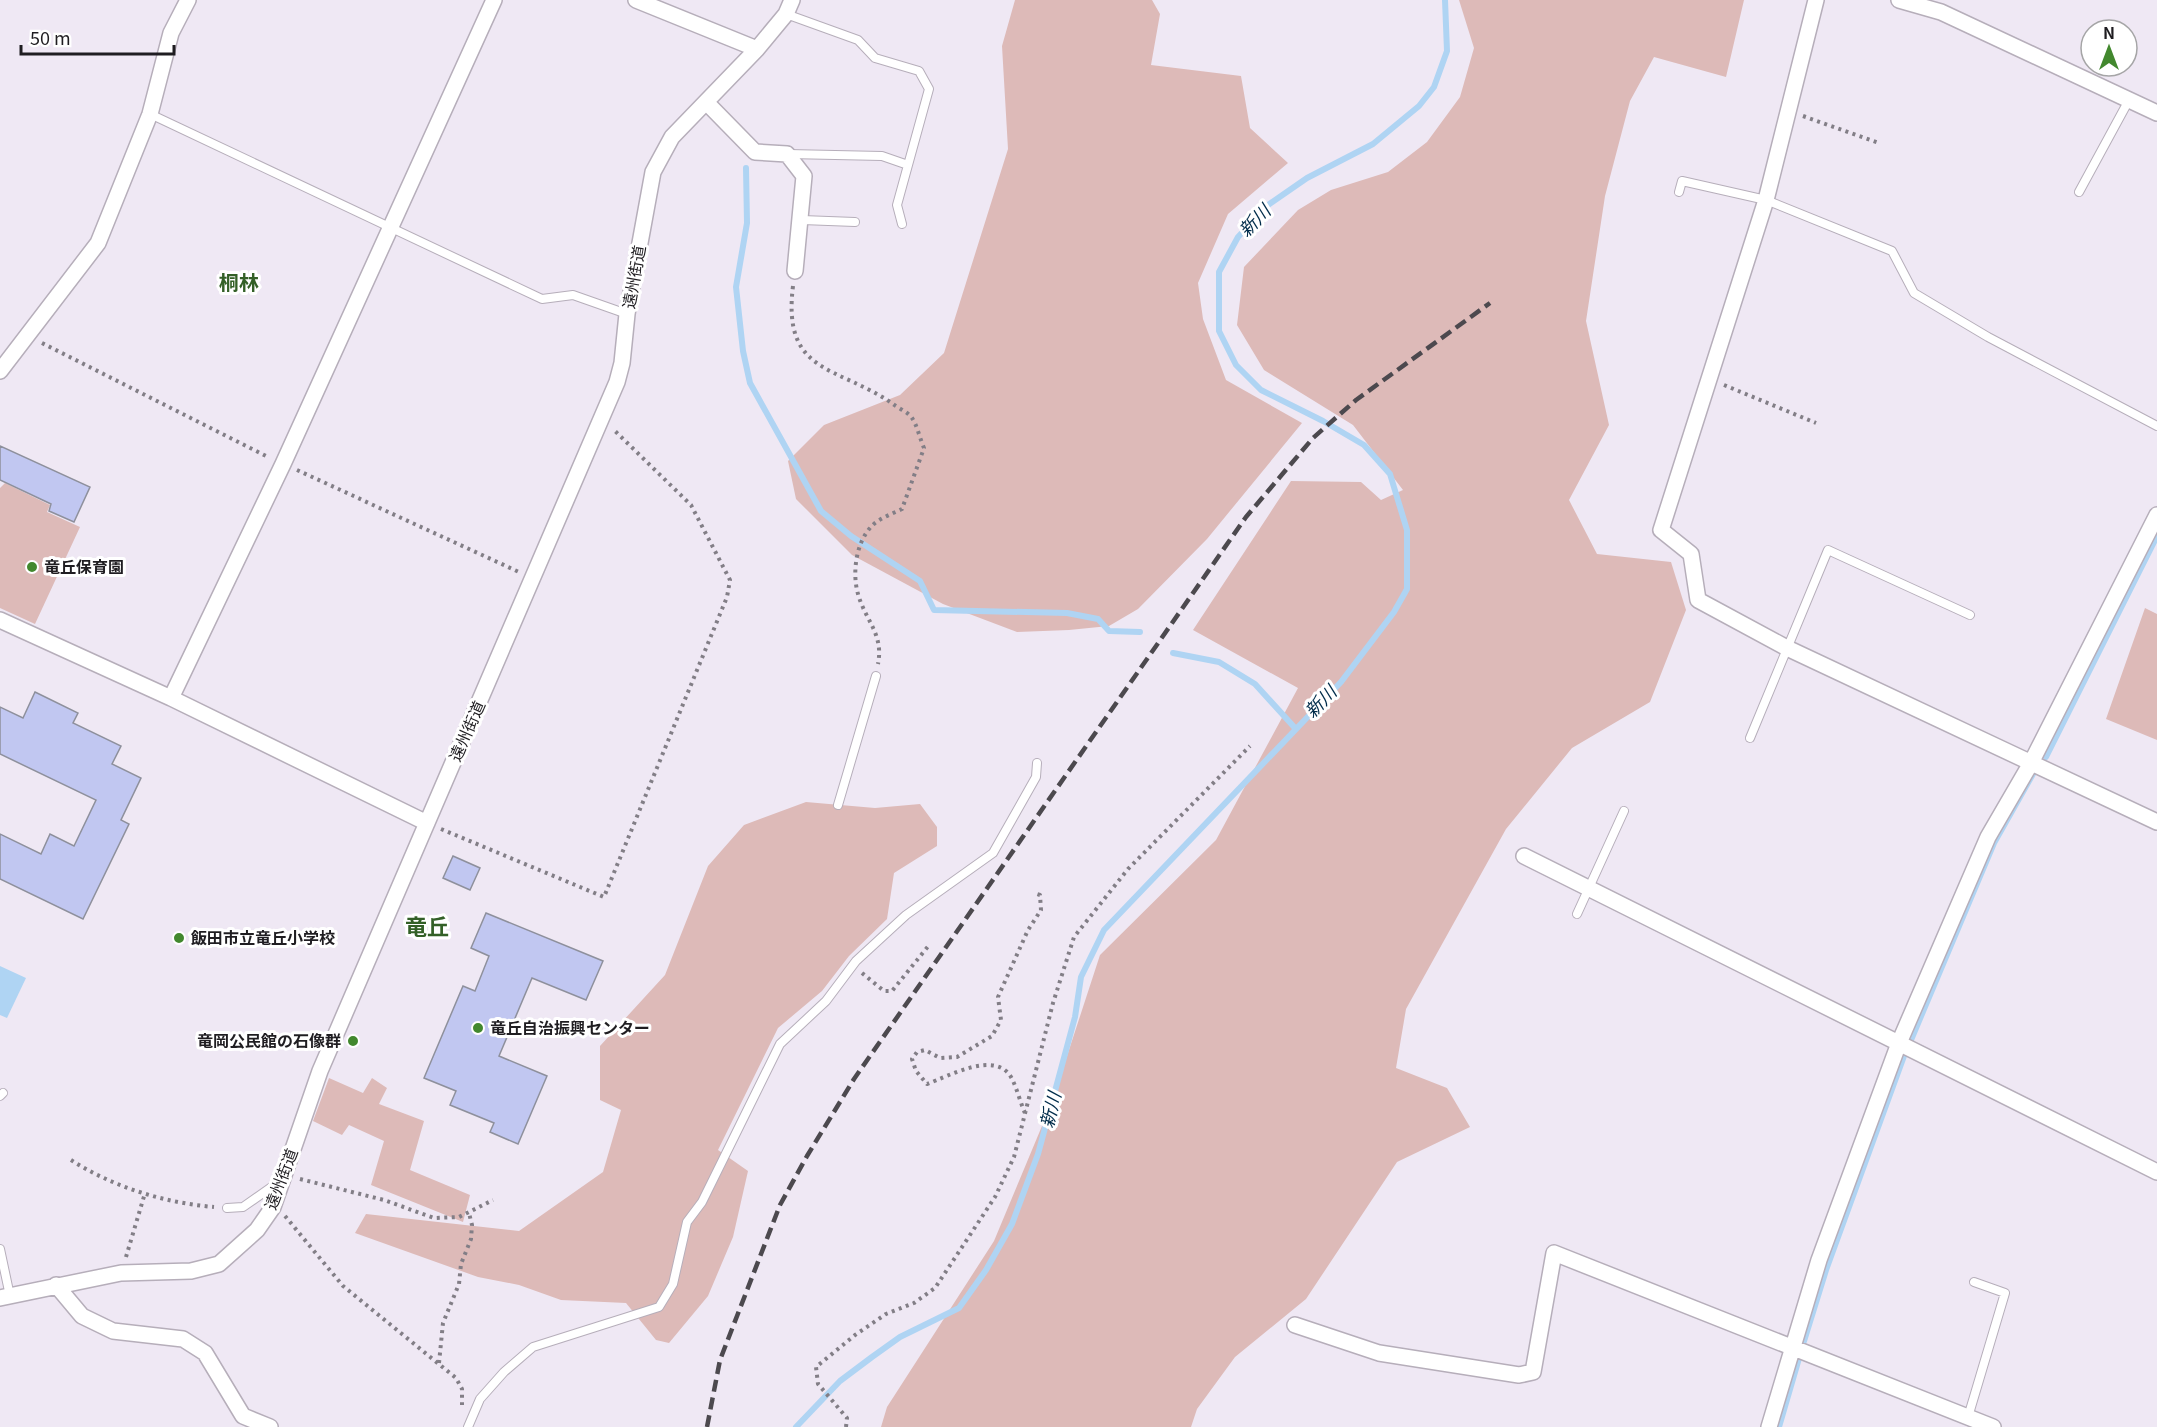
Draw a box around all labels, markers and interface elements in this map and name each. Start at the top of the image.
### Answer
scale bar [21,18,174,56]
north arrow [2079,18,2139,78]
text: N [2103,20,2115,44]
text: 50 m [30,24,71,50]
water label: 新川 [1232,196,1277,242]
street label: 遠州街道 [616,243,650,310]
district label: 桐林 [219,267,259,296]
place label: 竜丘保育園 [44,554,124,578]
marker: 竜丘保育園 [25,560,39,574]
water label: 新川 [1298,677,1343,723]
street label: 遠州街道 [442,696,490,765]
district label: 竜丘 [405,909,449,941]
place label: 飯田市立竜丘小学校 [190,925,335,949]
marker: 飯田市立竜丘小学校 [172,931,186,945]
place label: 竜丘自治振興センター [490,1015,650,1039]
marker: 竜丘自治振興センター [471,1021,485,1035]
place label: 竜岡公民館の石像群 [197,1028,341,1052]
marker: 竜岡公民館の石像群 [346,1034,360,1048]
water label: 新川 [1032,1087,1067,1130]
street label: 遠州街道 [257,1144,303,1213]

